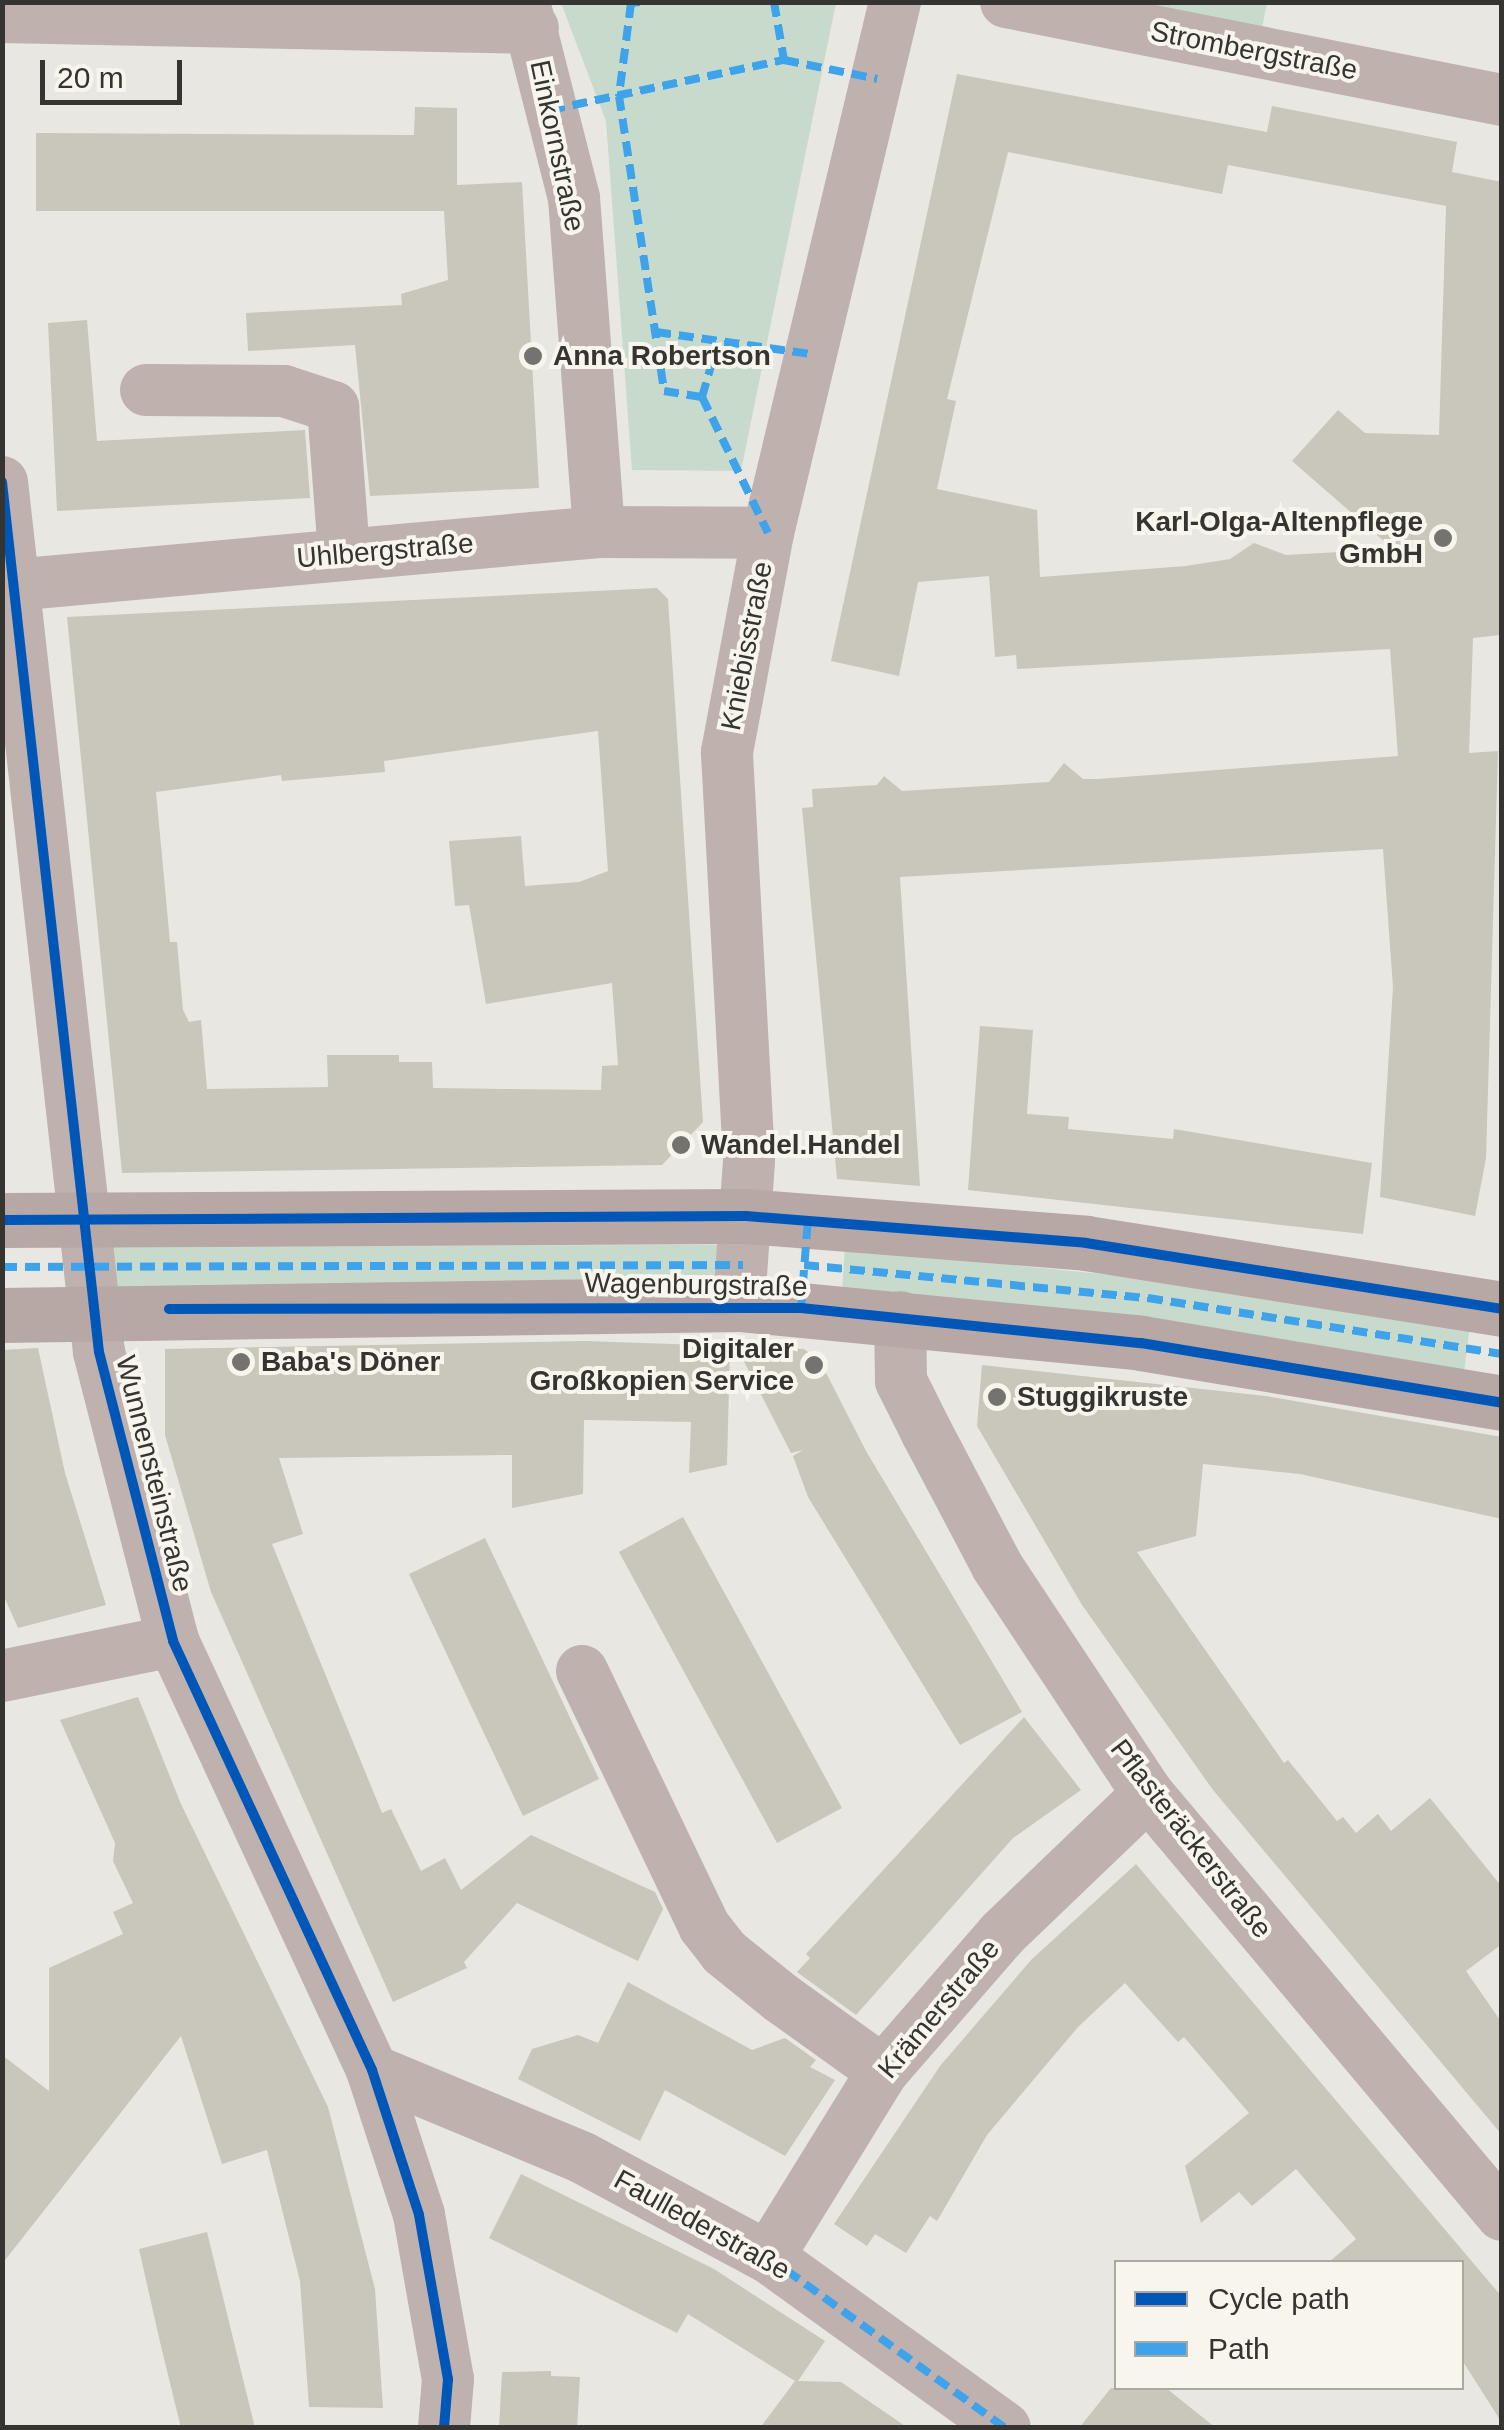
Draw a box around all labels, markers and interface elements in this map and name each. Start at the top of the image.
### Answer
street label: Strombergstraße [1148,14,1360,88]
scale bar [45,40,188,102]
street label: Einkornstraße [522,57,592,235]
text: 20 m [57,61,124,94]
place label: Anna Robertson [553,339,771,373]
marker: Anna Robertson [522,345,544,367]
place label: Karl-Olga-Altenpflege GmbH [1135,505,1423,571]
street label: Uhlbergstraße [295,527,475,575]
marker: Karl-Olga-Altenpflege GmbH [1432,527,1454,549]
street label: Kniebisstraße [714,559,780,733]
place label: Wandel.Handel [701,1128,901,1162]
marker: Wandel.Handel [670,1134,692,1156]
street label: Wagenburgstraße [584,1266,808,1304]
place label: Digitaler Großkopien Service [529,1332,794,1398]
place label: Baba's Döner [261,1345,440,1379]
marker: Baba's Döner [230,1351,252,1373]
street label: Wunnensteinstraße [108,1352,200,1596]
marker: Digitaler Großkopien Service [803,1354,825,1376]
place label: Stuggikruste [1017,1380,1188,1414]
marker: Stuggikruste [986,1386,1008,1408]
street label: Pflasteräckerstraße [1103,1733,1279,1945]
street label: Krämerstraße [871,1933,1007,2085]
street label: Faullederstraße [608,2163,796,2287]
legend [1114,2260,1464,2390]
text: Cycle path [1208,2282,1350,2315]
text: Path [1208,2332,1270,2365]

